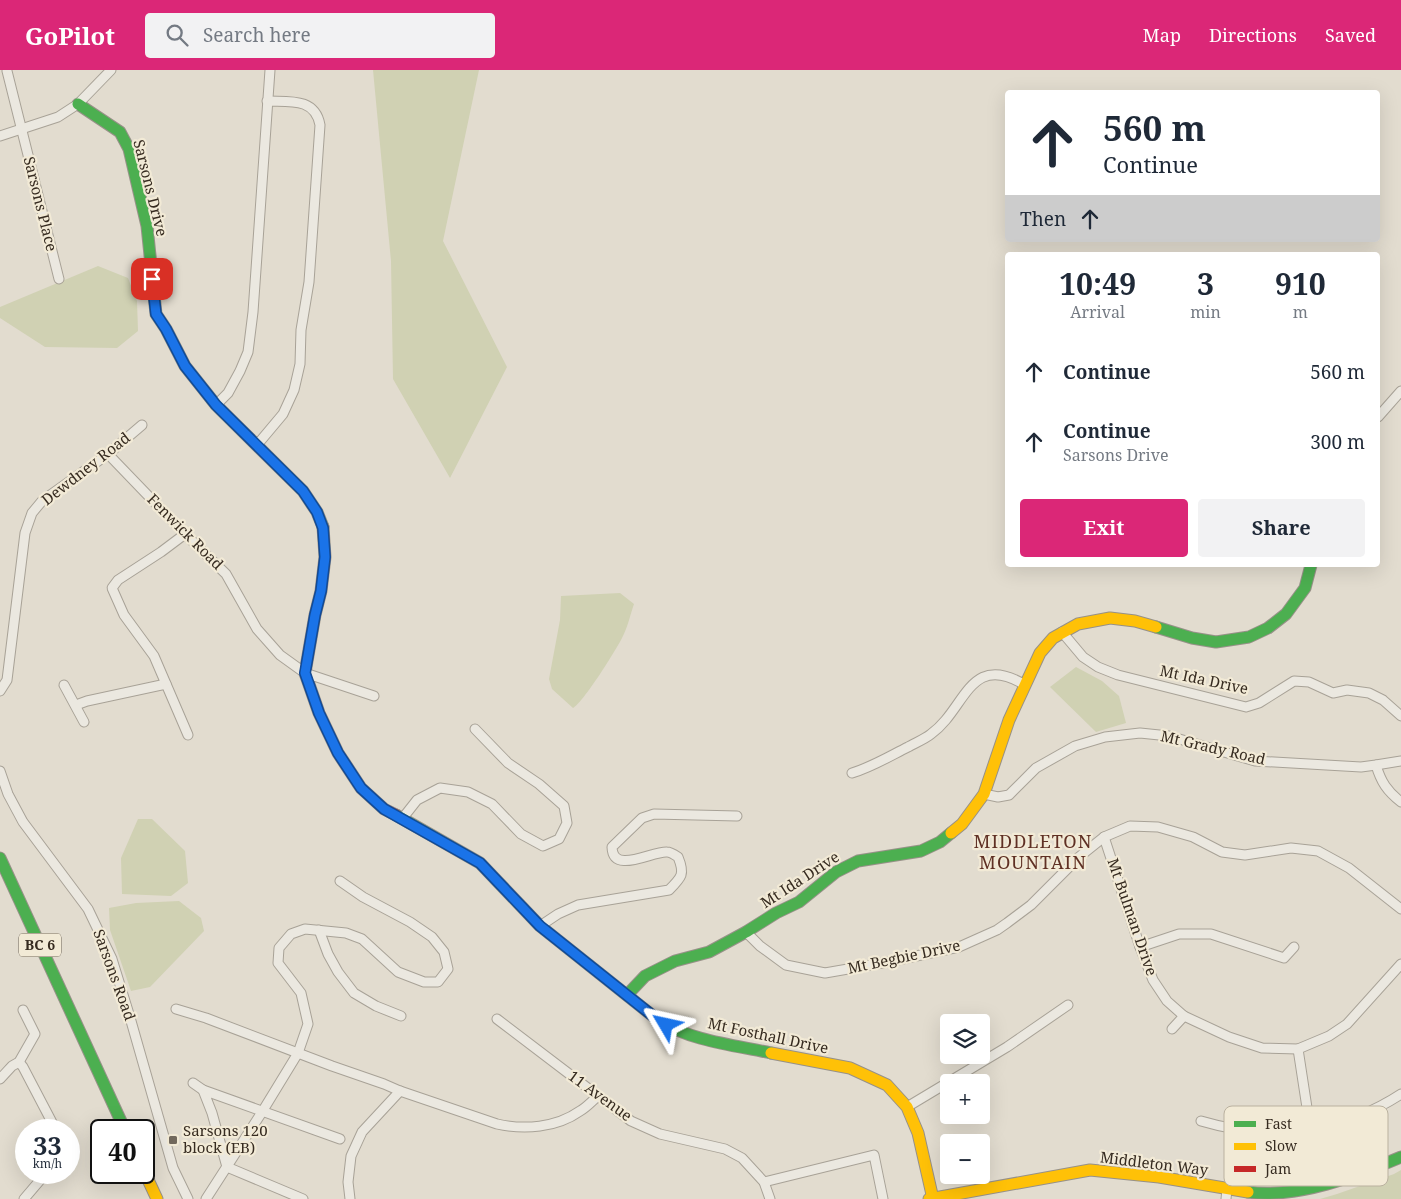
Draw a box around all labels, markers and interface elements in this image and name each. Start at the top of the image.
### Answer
search box [145,13,495,58]
text: GoPilot [25,19,115,52]
icon: search [163,21,191,49]
text: Search here [203,22,311,48]
text: Map [1143,23,1181,47]
text: Directions [1209,23,1297,47]
text: Saved [1325,23,1376,47]
text: 560 m [1103,104,1206,151]
icon: ahead [1020,110,1085,175]
street label: Sarsons Drive [129,137,173,238]
text: Continue [1103,149,1198,179]
street label: Sarsons Place [20,154,62,253]
icon: ahead [1076,205,1104,233]
text: Then [1020,206,1066,232]
pin [131,258,173,300]
text: 10:49 [1059,263,1136,304]
text: 3 [1197,263,1214,304]
text: 910 [1275,263,1326,304]
icon: arrive [138,265,166,293]
text: Arrival [1070,301,1125,323]
text: min [1190,301,1221,323]
text: m [1293,301,1308,323]
icon: ahead [1020,358,1048,386]
text: Continue [1063,359,1151,385]
text: 560 m [1310,359,1365,385]
text: Continue [1063,418,1151,444]
street label: Dewdney Road [37,427,134,509]
icon: ahead [1020,428,1048,456]
text: 300 m [1310,429,1365,455]
text: Sarsons Drive [1063,444,1169,466]
street label: Fenwick Road [143,489,228,574]
button: Exit [1020,499,1188,557]
button: Share [1198,499,1365,557]
street label: Mt Ida Drive [1158,660,1250,698]
street label: Mt Grady Road [1159,725,1268,769]
district label: MIDDLETON MOUNTAIN [974,829,1092,874]
street label: Mt Ida Drive [756,846,843,912]
street label: Mt Bulman Drive [1103,855,1162,978]
street label: Sarsons Road [89,926,141,1023]
road number: BC 6 [19,934,61,956]
street label: Mt Begbie Drive [846,934,962,978]
position arrow [639,998,691,1050]
street label: Mt Fosthall Drive [706,1012,830,1058]
map controls [940,1014,990,1184]
button: layers [940,1014,990,1064]
street label: 11 Avenue [565,1065,637,1125]
button: + [940,1074,990,1124]
legend [1224,1106,1388,1186]
text: Fast [1265,1114,1292,1133]
speed limit sign: 40 [90,1119,155,1184]
place label: Sarsons 120 block (EB) [183,1120,268,1157]
text: 33 [33,1128,62,1162]
marker: Sarsons 120 block (EB) [167,1134,179,1146]
button: − [940,1134,990,1184]
text: Slow [1265,1136,1298,1155]
street label: Middleton Way [1099,1146,1210,1180]
text: km/h [33,1155,62,1172]
text: Jam [1264,1159,1291,1178]

